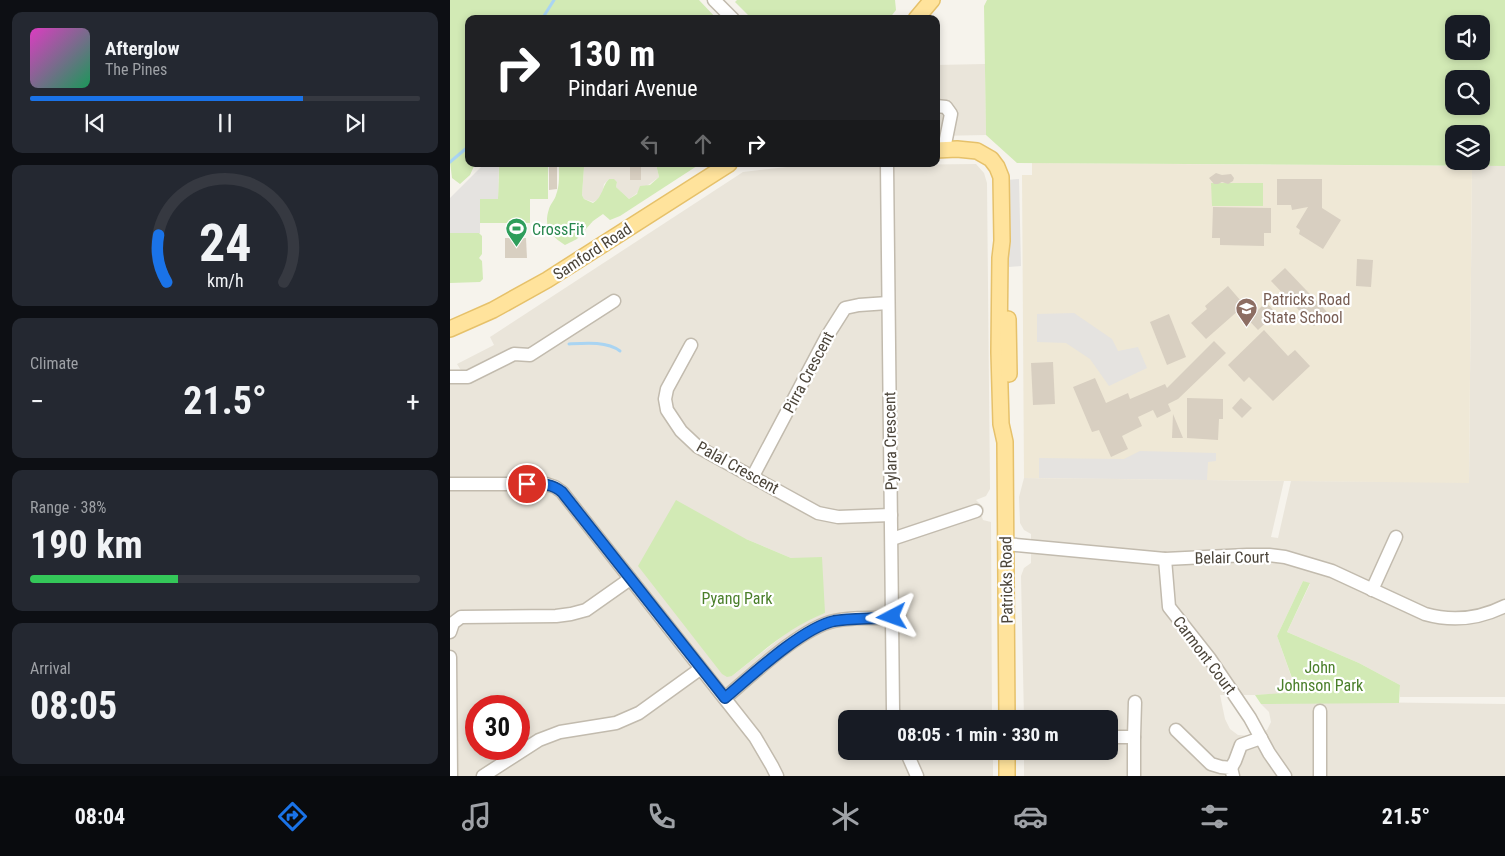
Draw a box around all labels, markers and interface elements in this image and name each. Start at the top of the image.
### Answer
map controls [1445,15,1490,170]
button: sound [1445,15,1490,60]
text: 130 m [568,34,655,75]
icon: right [485,35,550,100]
text: Afterglow [105,37,179,60]
text: The Pines [105,60,167,79]
button: search [1445,70,1490,115]
text: Pindari Avenue [568,76,698,101]
icon: previous [81,109,109,137]
icon: pause [211,109,239,137]
icon: next [341,109,369,137]
button: layers [1445,125,1490,170]
icon: left [636,130,664,158]
icon: ahead [689,130,717,158]
icon: right [742,130,770,158]
text: 24 [199,213,251,274]
sports icon: CrossFit [504,217,528,248]
street label: Samford Road [550,219,635,284]
place label: CrossFit [532,220,585,239]
text: km/h [207,270,243,291]
place label: Patricks Road State School [1263,290,1350,327]
school or university icon: Patricks Road State School [1235,296,1259,327]
street label: Pirra Crescent [779,328,838,416]
text: Climate [30,354,78,373]
text: 21.5° [183,379,267,423]
text: − [30,385,44,418]
text: + [406,385,420,418]
street label: Pylara Crescent [880,391,901,491]
street label: Palal Crescent [693,437,782,498]
pin [506,463,548,505]
icon: arrive [513,470,541,498]
text: Range · 38% [30,498,106,517]
text: 190 km [30,523,143,567]
street label: Patricks Road [996,536,1017,624]
street label: Belair Court [1195,547,1270,568]
park label: Pyang Park [701,589,773,608]
position arrow [865,590,917,642]
street label: Carmont Court [1169,613,1240,698]
park label: John Johnson Park [1277,658,1364,695]
text: Arrival [30,659,71,678]
text: 08:05 [30,684,117,728]
speed limit sign: 30 [465,695,530,760]
text: 08:05 · 1 min · 330 m [897,723,1059,746]
icon: directions [275,799,310,834]
icon: music [459,799,494,834]
icon: phone [644,799,679,834]
icon: climate [828,799,863,834]
icon: car [1013,799,1048,834]
icon: filters [1197,799,1232,834]
text: 08:04 [75,804,125,829]
text: 21.5° [1382,804,1430,829]

